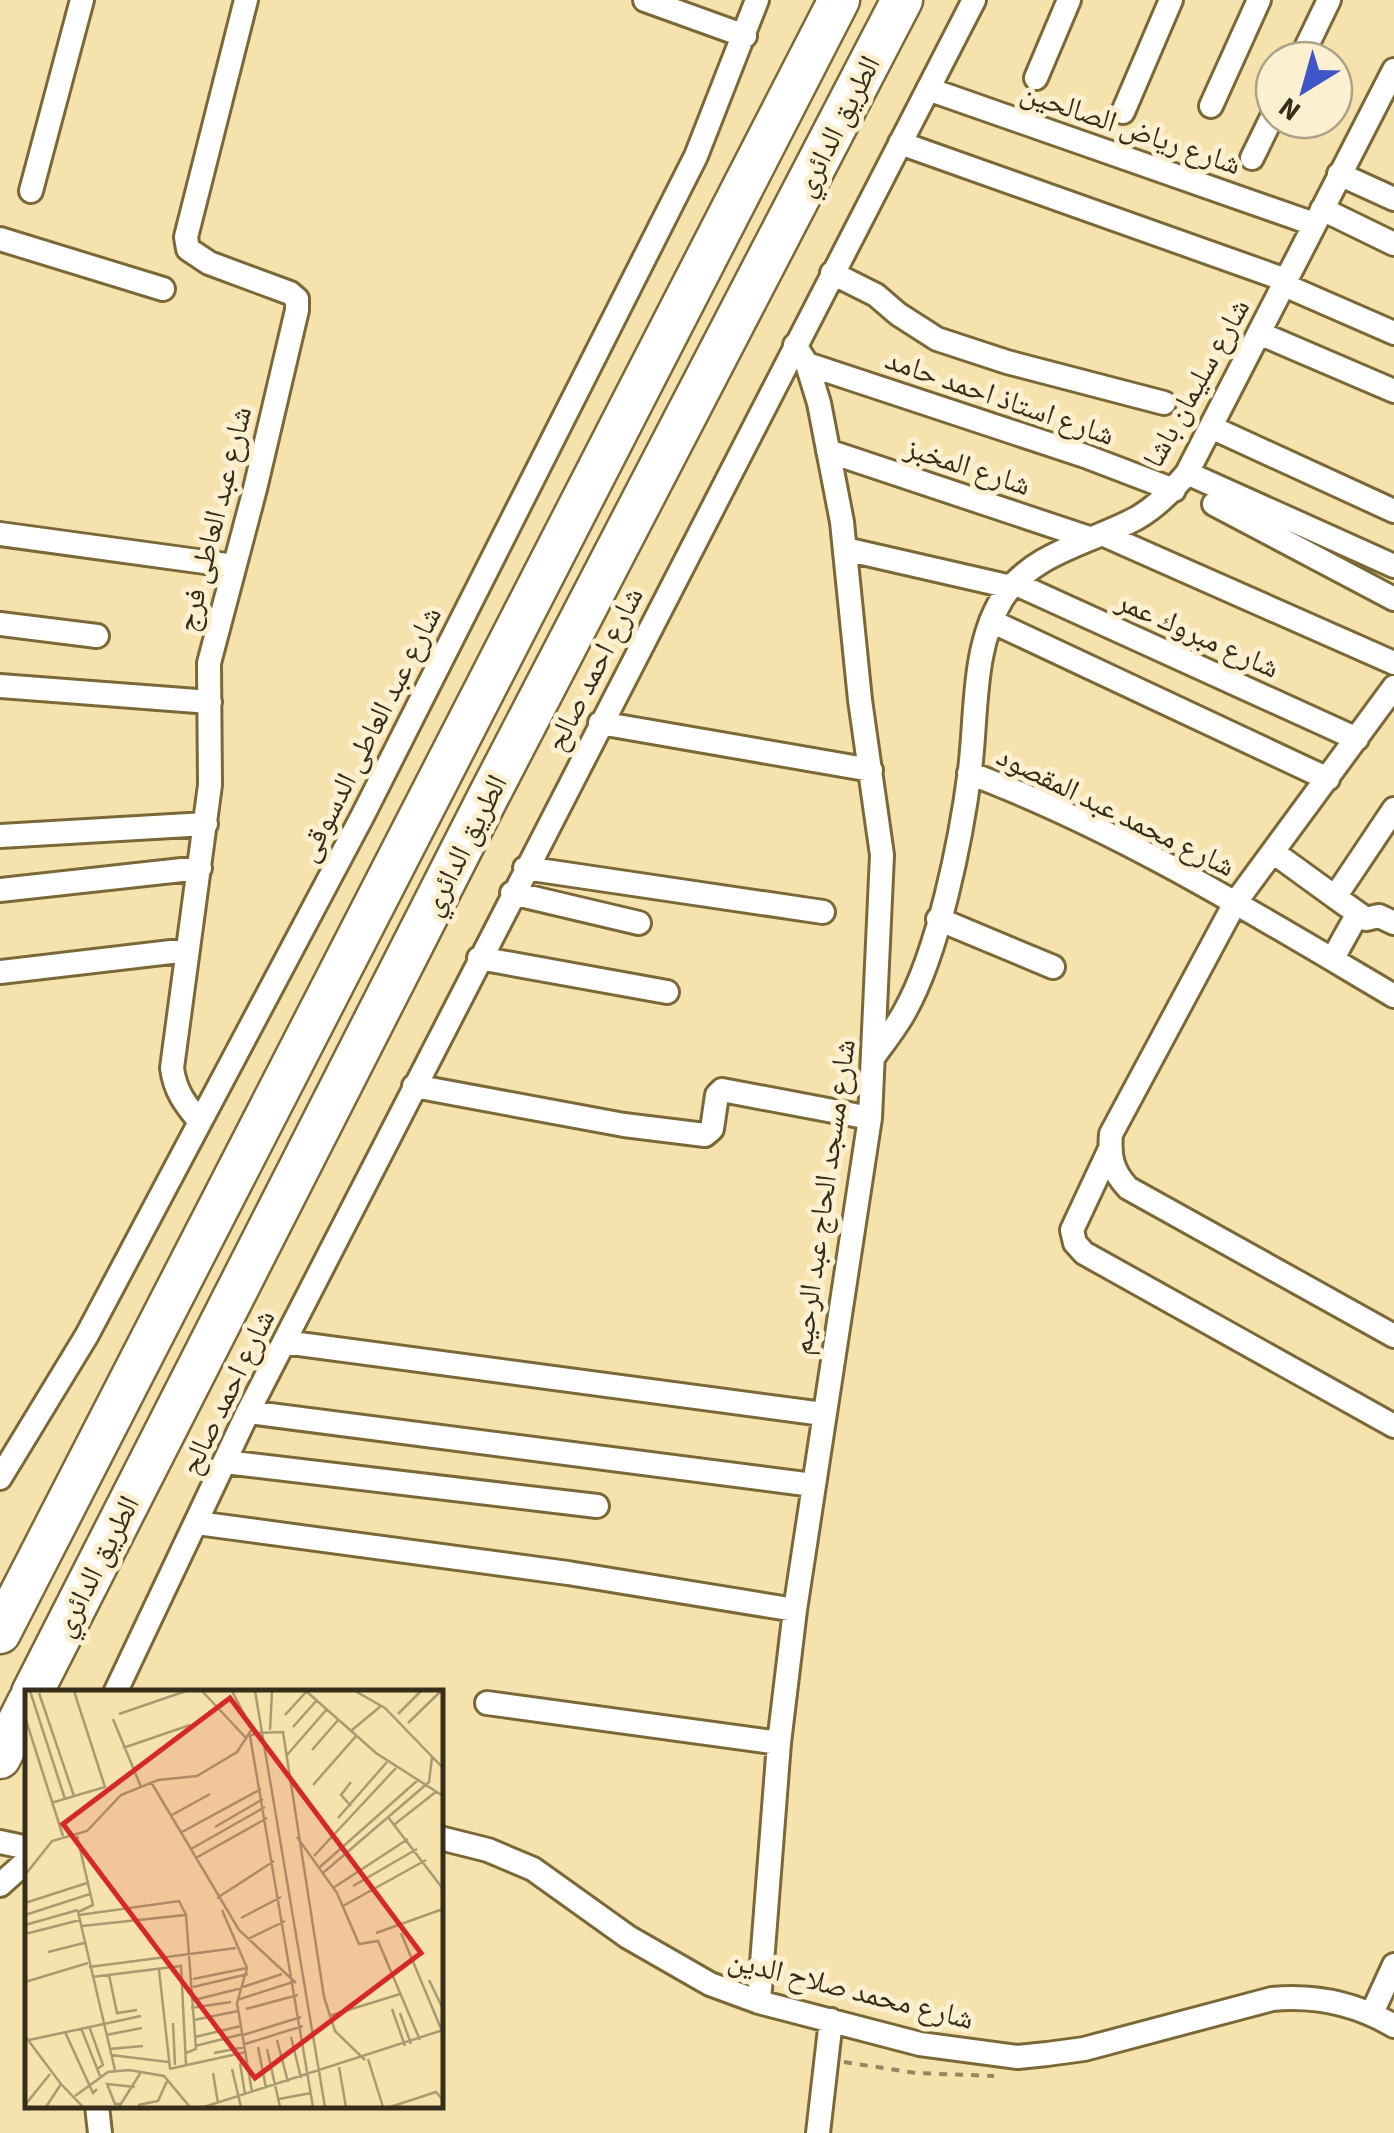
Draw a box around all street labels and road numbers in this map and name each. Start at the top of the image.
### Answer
street label: الطريق الدائري [783,48,893,205]
street label: شارع رياض الصالحين [1015,71,1247,186]
street label: شارع سليمان باشا [1132,291,1261,476]
street label: شارع استاذ احمد حامد [879,338,1120,457]
street label: شارع عبد العاطى فرج [166,402,263,636]
street label: شارع المخبز [899,426,1036,507]
street label: شارع مبروك عمر [1109,579,1286,689]
street label: شارع احمد صالح [535,580,654,759]
street label: شارع عبد العاطى الدسوقى [286,599,453,870]
street label: شارع محمد عبد المقصود [989,735,1242,888]
street label: الطريق الدائري [410,767,520,924]
street label: شارع مسجد الحاج عبد الرحيم [780,1036,867,1358]
street label: شارع احمد صالح [169,1302,286,1482]
street label: الطريق الدائري [42,1488,152,1645]
street label: شارع محمد صلاح الدين [724,1938,978,2041]

